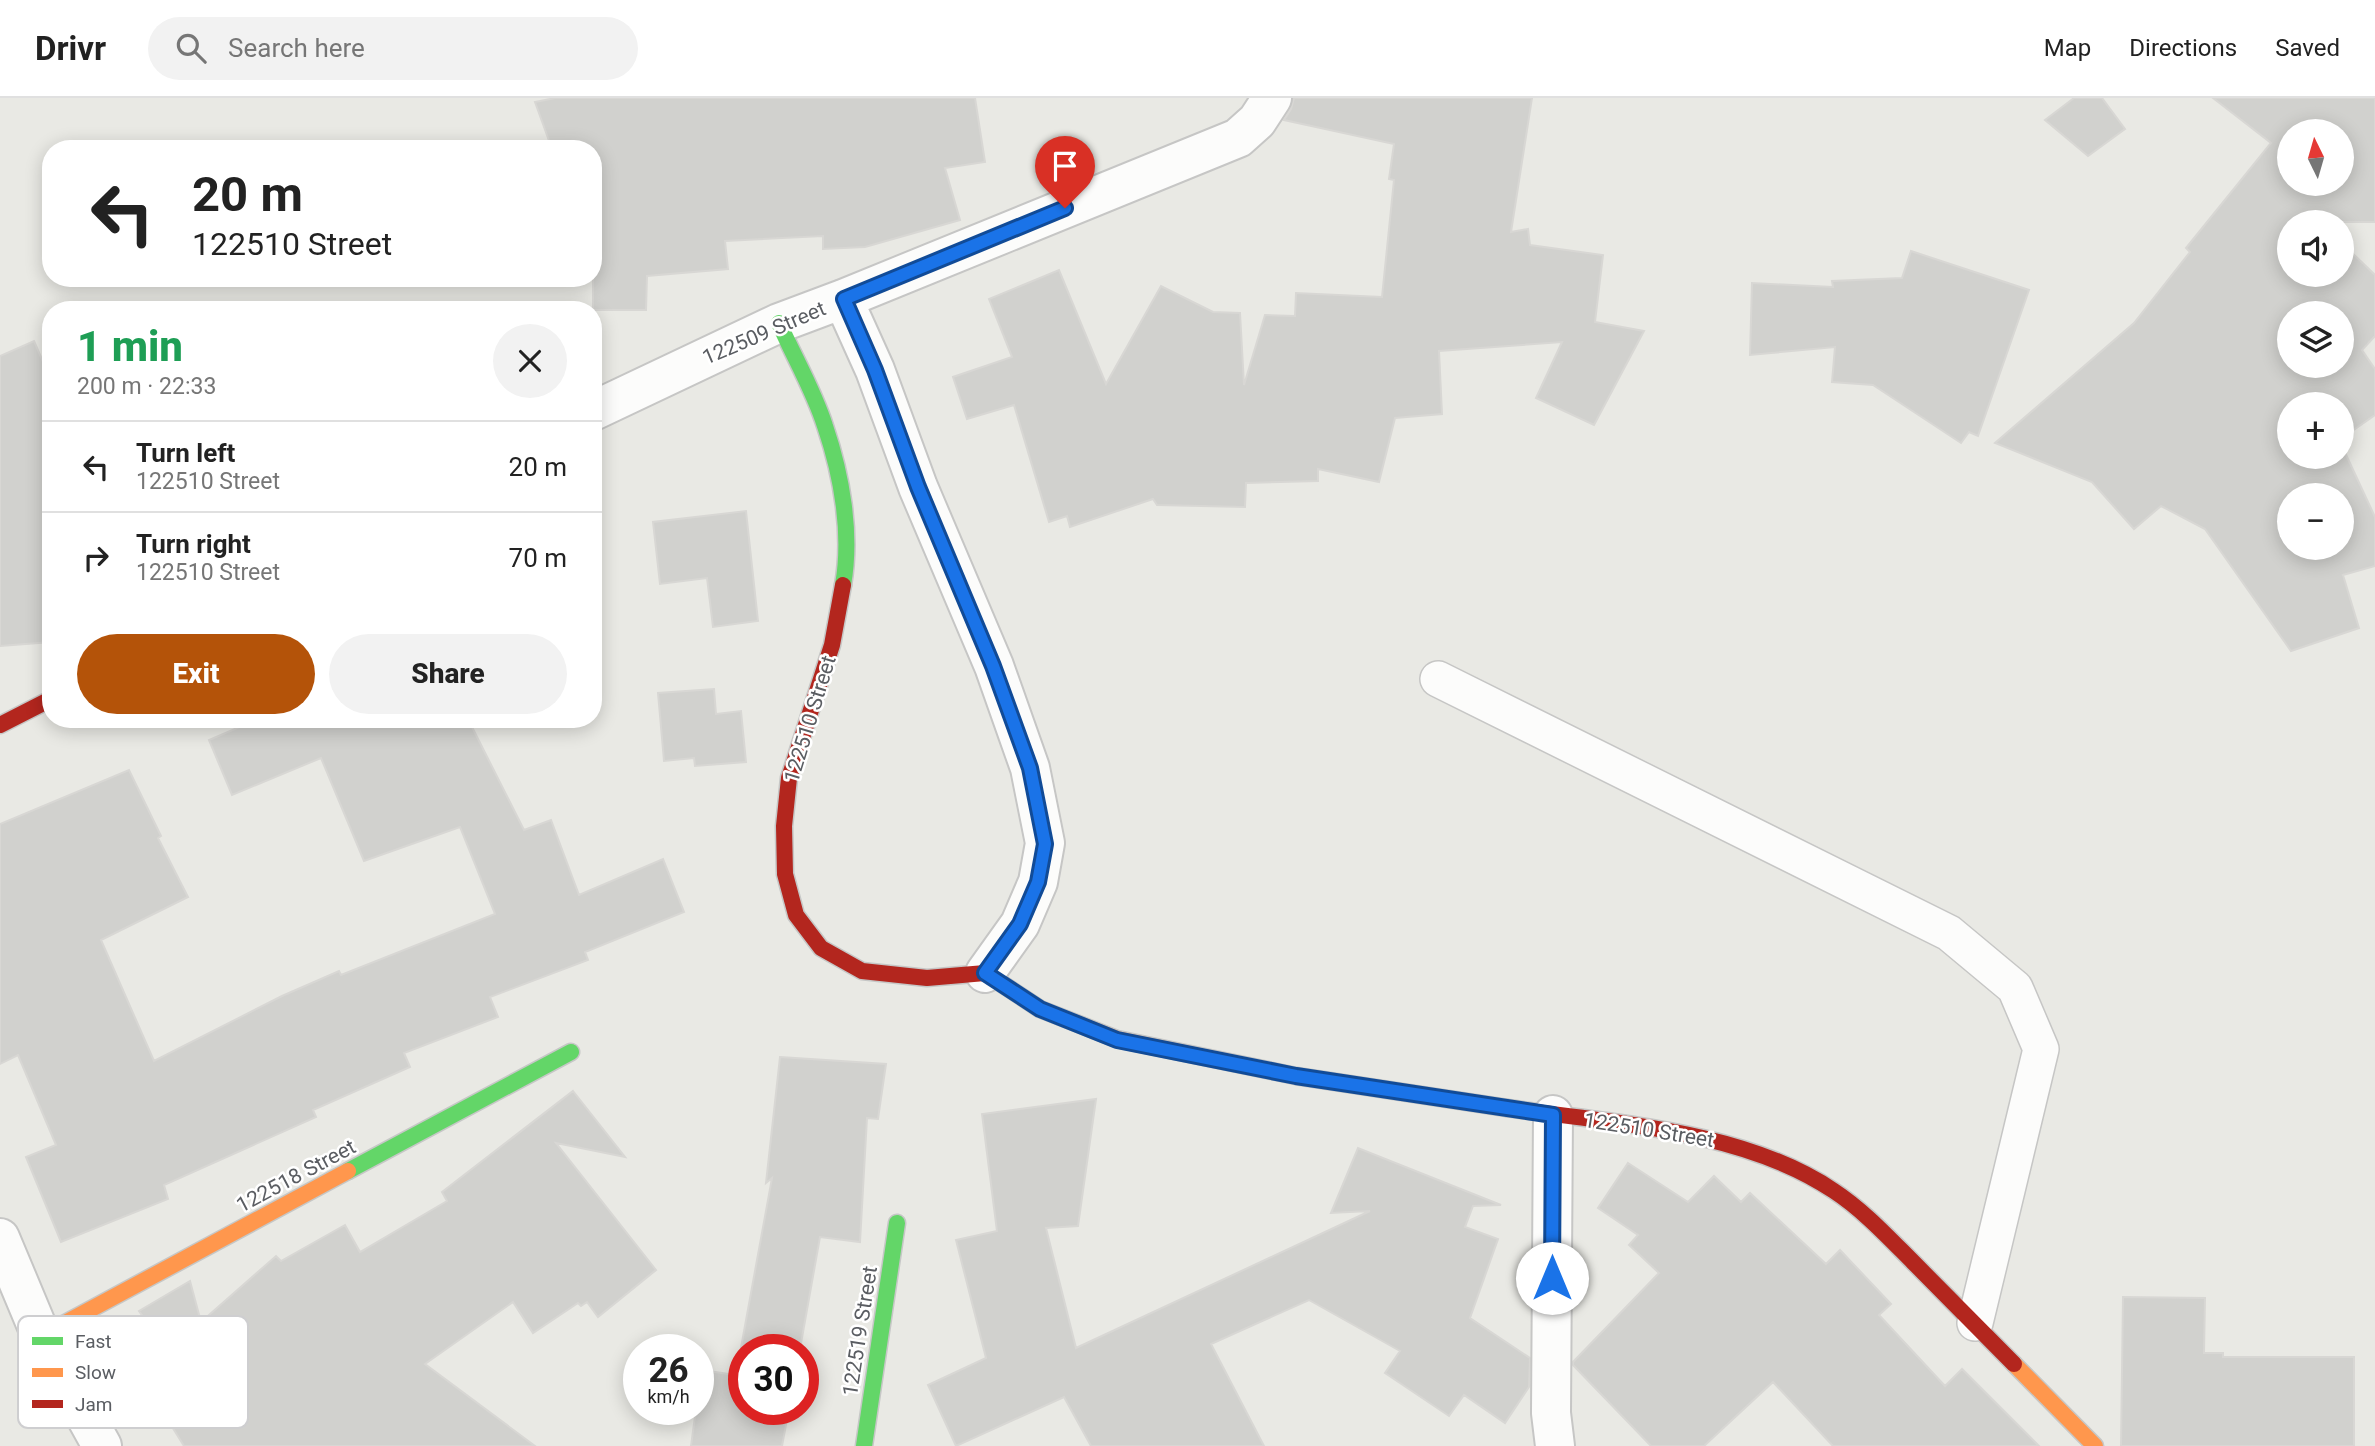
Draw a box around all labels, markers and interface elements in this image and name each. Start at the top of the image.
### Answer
search box [148,17,638,80]
text: Drivr [35,29,106,68]
icon: search [172,29,210,67]
text: Search here [228,33,365,63]
text: Map [2044,34,2091,62]
text: Directions [2129,34,2237,62]
text: Saved [2275,34,2340,62]
north arrow [2277,119,2354,196]
map controls [2277,119,2354,560]
pin [1035,136,1095,208]
icon: arrive [1046,147,1084,185]
text: 20 m [192,166,303,223]
icon: left [77,168,168,259]
button: sound [2277,210,2354,287]
text: 122510 Street [192,225,392,263]
street label: 122509 Street [699,296,829,370]
button: layers [2277,301,2354,378]
text: 1 min [77,322,183,371]
button: close [493,324,567,398]
text: 200 m · 22:33 [77,373,216,400]
button: + [2277,392,2354,469]
text: Turn left [136,438,235,468]
icon: left [77,448,115,486]
text: 20 m [509,452,567,482]
text: 122510 Street [136,468,280,495]
button: − [2277,483,2354,560]
text: Turn right [136,529,251,559]
icon: right [77,539,115,577]
text: 70 m [509,543,567,573]
text: 122510 Street [136,559,280,586]
button: Exit [77,634,315,714]
button: Share [329,634,567,714]
street label: 122510 Street [779,653,841,785]
street label: 122510 Street [1582,1108,1716,1152]
street label: 122518 Street [232,1134,360,1217]
position arrow [1515,1241,1589,1315]
street label: 122519 Street [838,1264,882,1398]
legend [18,1316,248,1428]
text: Fast [75,1330,112,1353]
speed limit sign: 30 [728,1334,819,1425]
text: 26 [648,1350,689,1391]
text: Slow [75,1361,116,1384]
text: km/h [647,1386,690,1407]
text: Jam [75,1393,112,1416]

